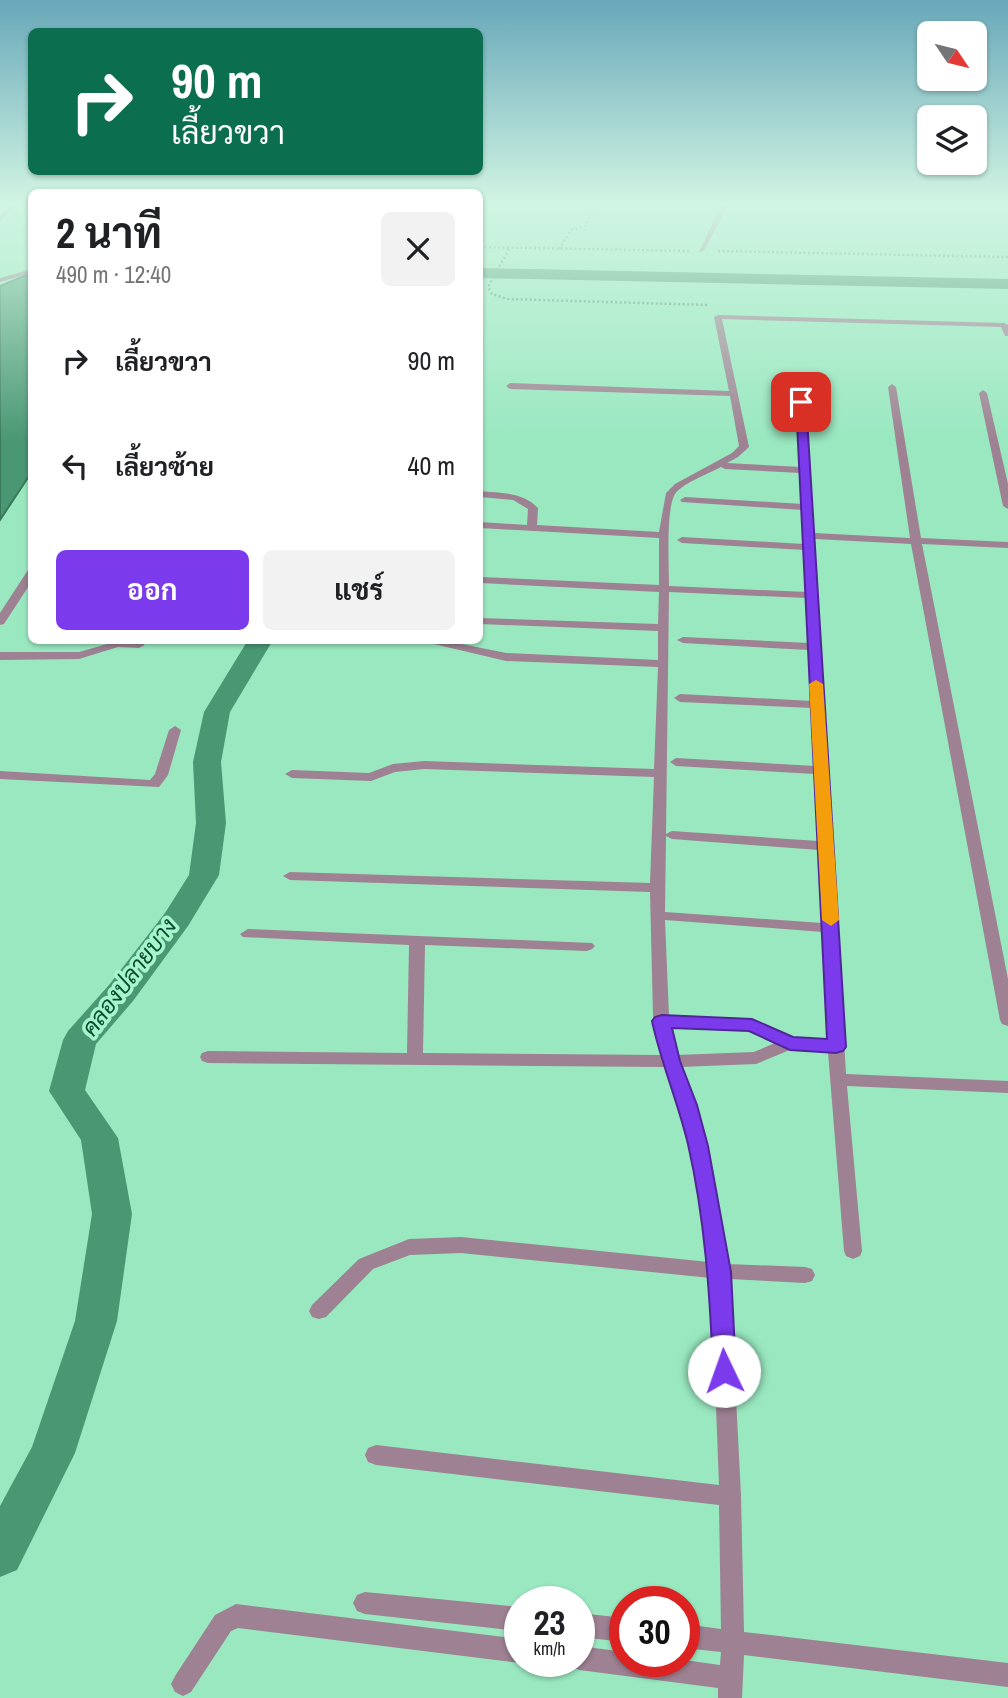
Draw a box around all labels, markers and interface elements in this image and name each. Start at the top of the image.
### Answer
north arrow [917,21,987,91]
map controls [917,21,987,175]
text: 90 m [171,47,263,113]
icon: right [56,56,147,147]
button: layers [917,105,987,175]
text: เลี้ยวขวา [171,111,285,154]
text: 2 นาที [56,205,162,261]
button: close [381,212,455,286]
text: 490 m · 12:40 [56,259,171,290]
icon: right [56,342,94,380]
text: 90 m [408,343,455,378]
text: เลี้ยวขวา [115,344,212,379]
pin [771,372,831,432]
icon: arrive [782,383,820,421]
icon: left [56,447,94,485]
text: 40 m [408,448,455,483]
text: เลี้ยวซ้าย [115,449,214,484]
button: ออก [56,550,249,630]
button: แชร์ [263,550,455,630]
water label: คลองปลายบาง [74,911,183,1042]
position arrow [687,1334,761,1408]
speed limit sign: 30 [609,1586,700,1677]
text: 23 [534,1599,565,1646]
text: km/h [534,1636,566,1661]

